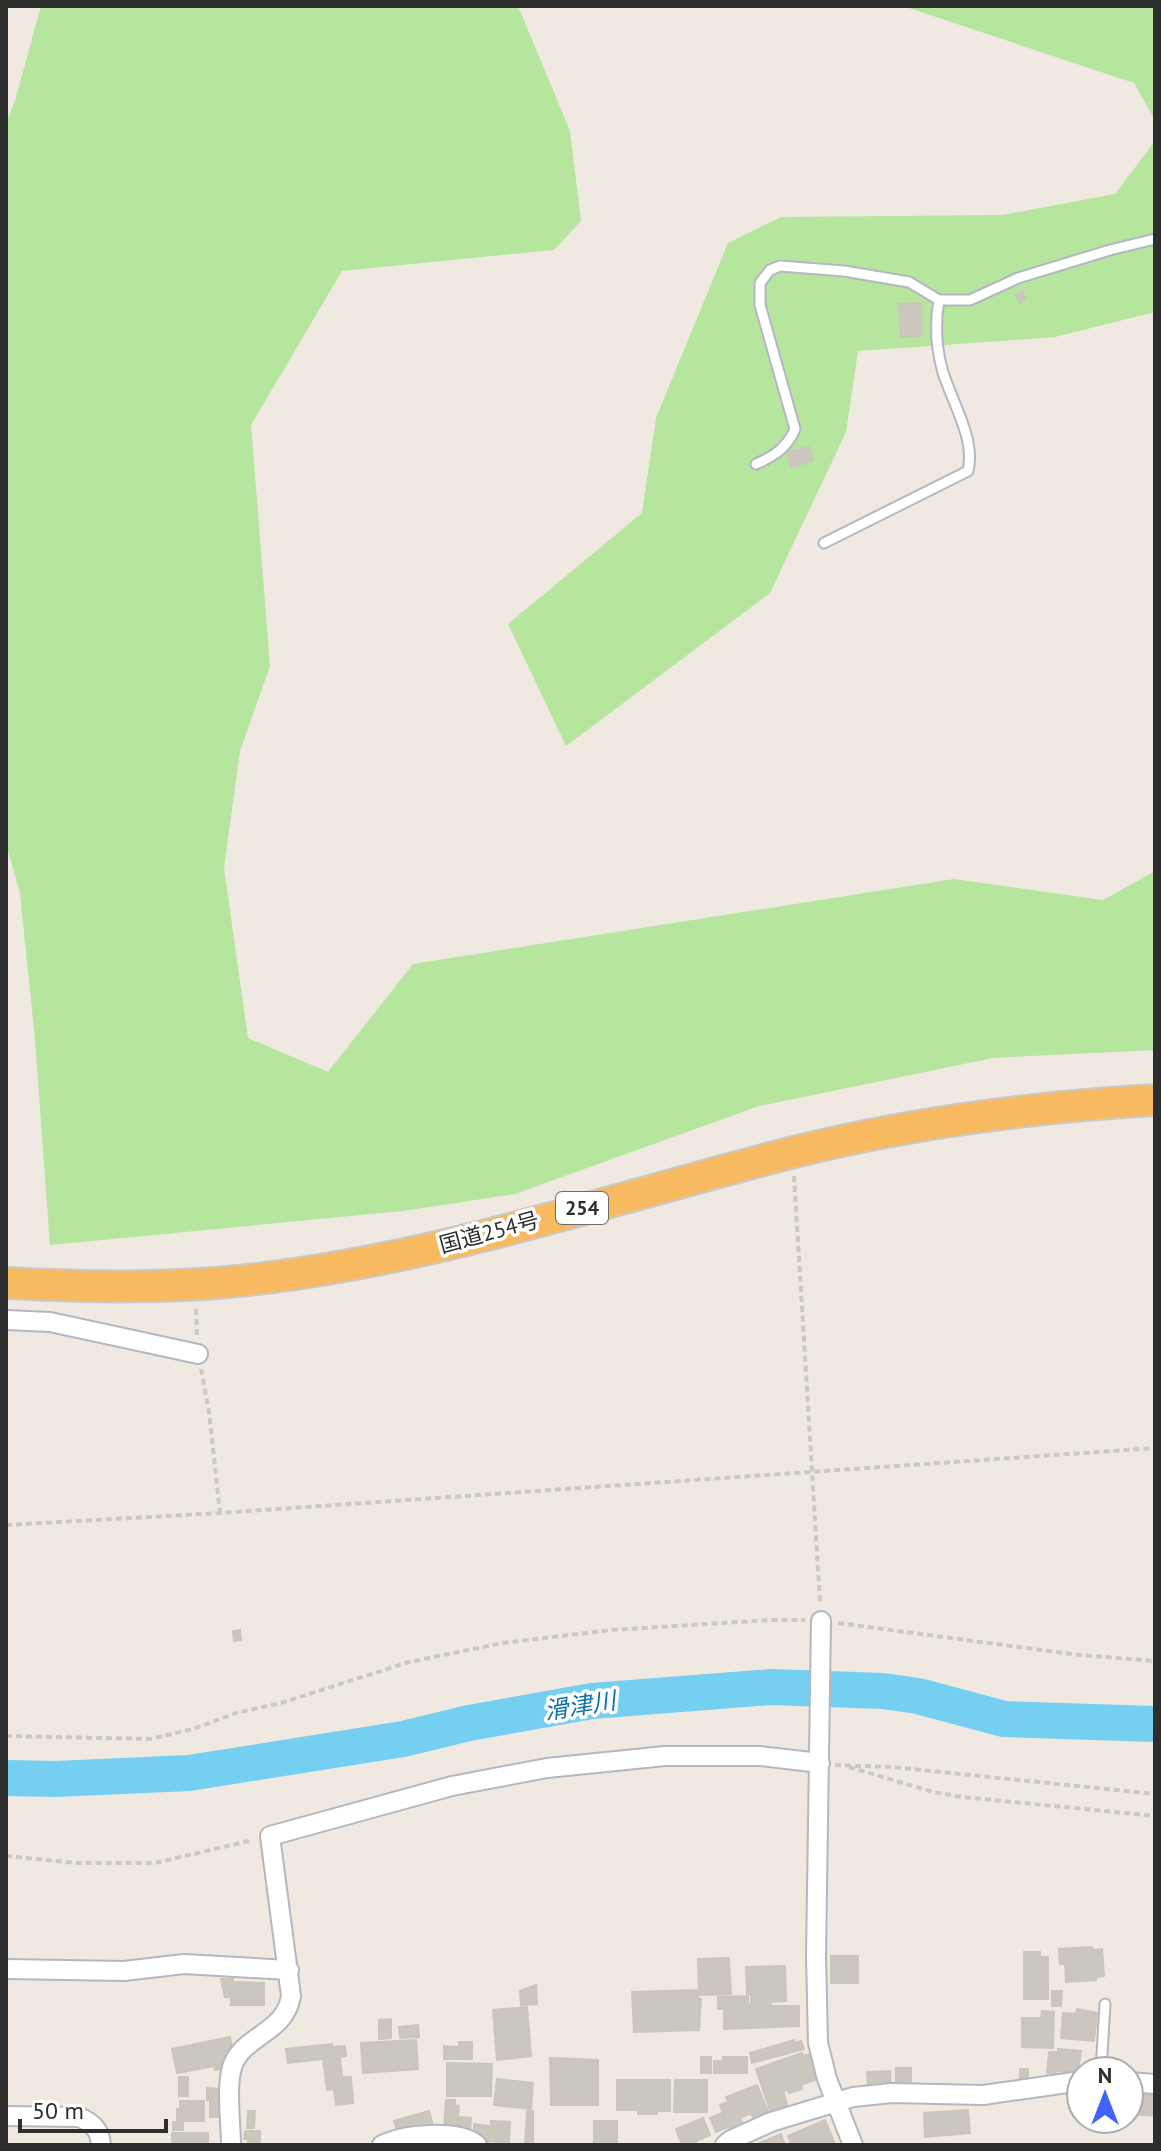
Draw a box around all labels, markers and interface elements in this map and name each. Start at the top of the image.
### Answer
road number: 254 [556,1192,608,1224]
street label: 国道254号 [436,1205,542,1259]
water label: 滑津川 [542,1684,621,1726]
north arrow [1065,2055,1145,2135]
text: N [1098,2061,1112,2089]
scale bar [20,2083,166,2133]
text: 50 m [32,2095,84,2126]

